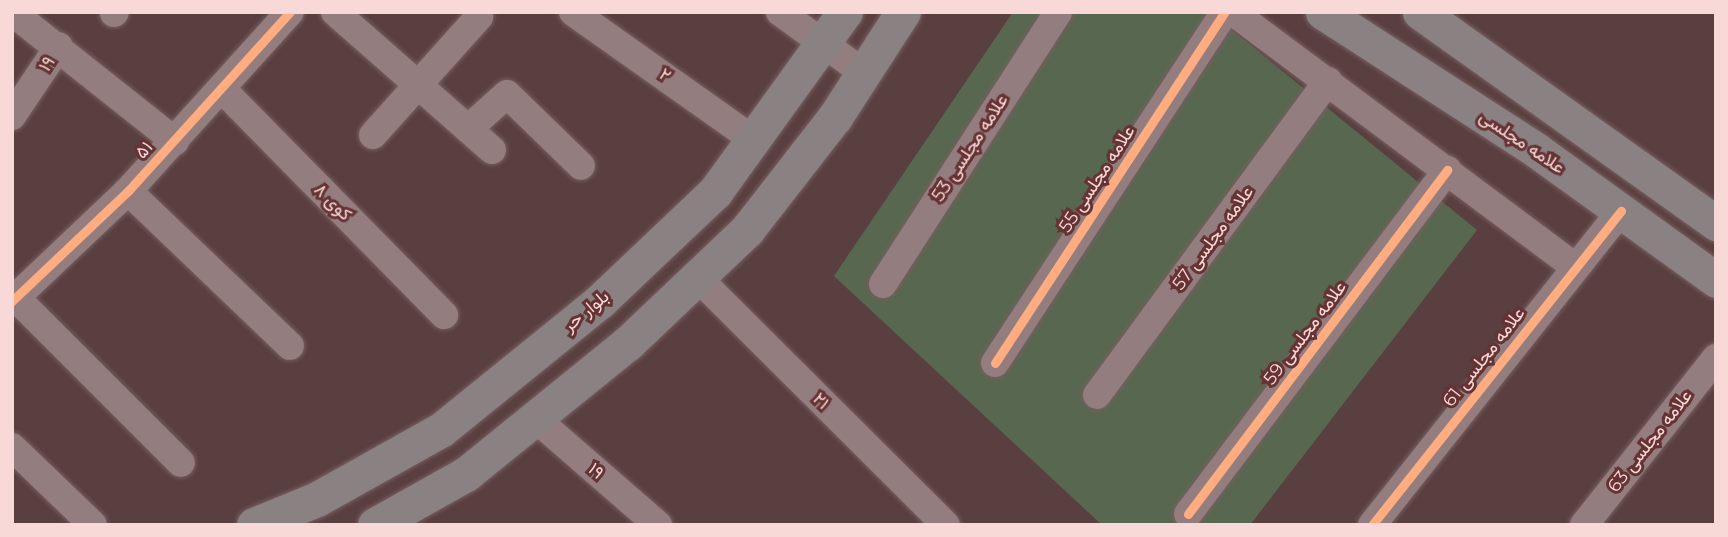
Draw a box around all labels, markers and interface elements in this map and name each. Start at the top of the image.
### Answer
street label: ۱۹ [34,52,60,76]
street label: ۲ [655,63,675,87]
street label: علامه مجلسی 53 [927,90,1013,206]
street label: علامه مجلسی [1475,106,1569,178]
street label: علامه مجلسی 55 [1054,121,1140,237]
street label: ۵۱ [131,137,157,163]
street label: کوی ۸ [310,179,356,225]
street label: علامه مجلسی 57 [1168,182,1258,294]
street label: علامه مجلسی 59 [1259,277,1351,389]
street label: بلوار حر [559,286,613,336]
street label: علامه مجلسی 61 [1438,303,1530,411]
street label: علامه مجلسی 63 [1603,385,1697,497]
street label: ۲۱ [808,388,834,414]
street label: ۱۹ [584,458,608,484]

